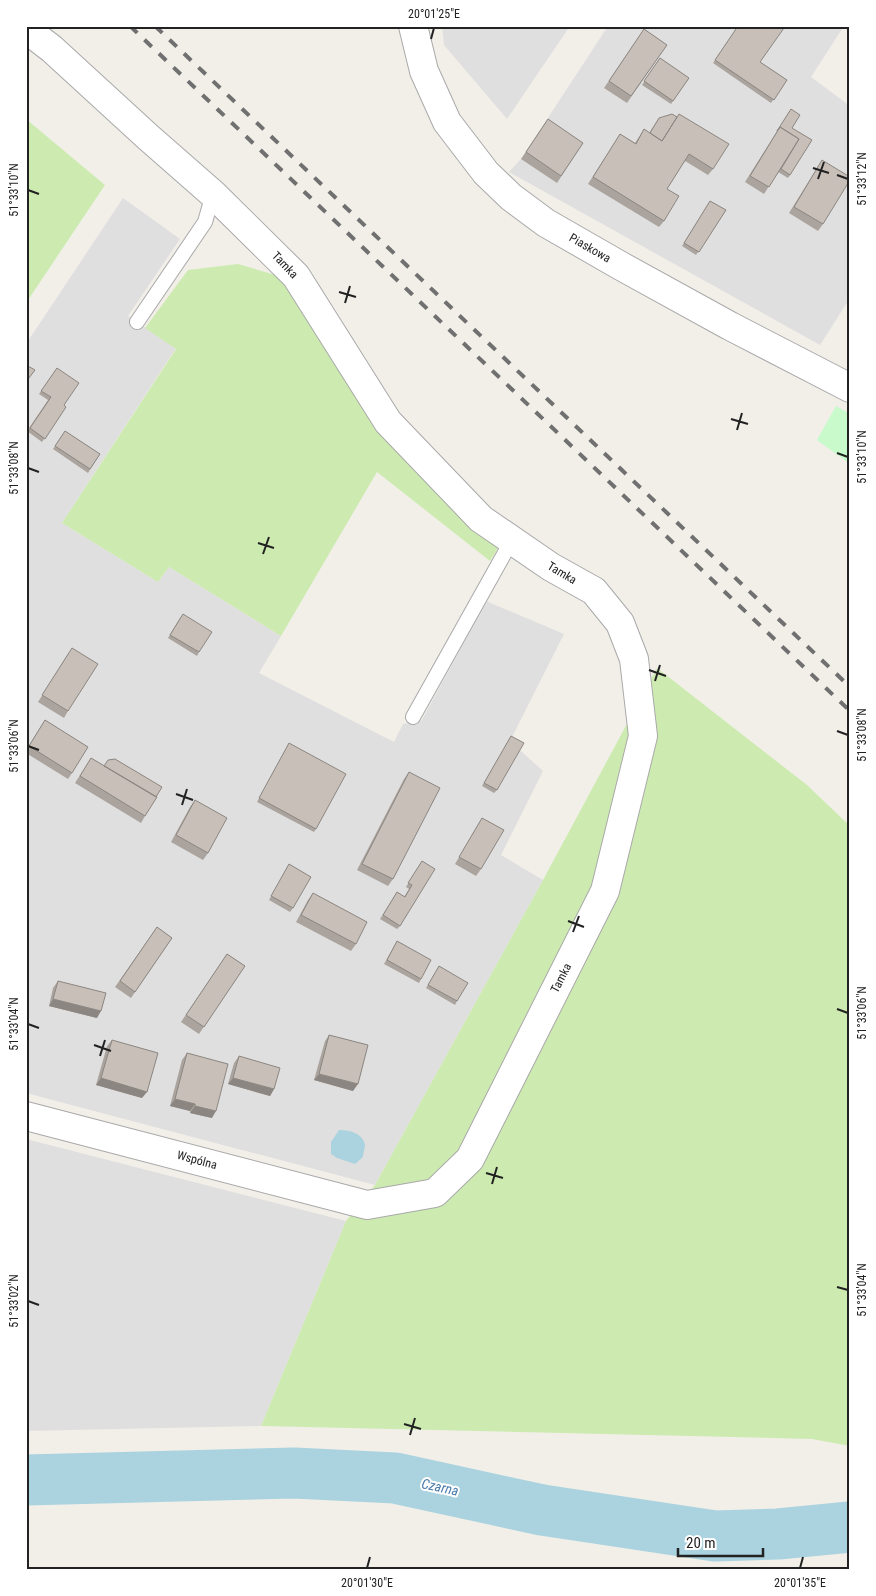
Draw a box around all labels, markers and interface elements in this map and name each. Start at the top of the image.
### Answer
text: 20°01'25"E [408,7,460,21]
text: 51°33'12"N [855,152,869,206]
text: 51°33'10"N [7,163,21,217]
street label: Piaskowa [567,231,613,266]
street label: Tamka [269,249,301,281]
text: 51°33'10"N [855,430,869,484]
text: 51°33'08"N [7,441,21,495]
street label: Tamka [545,559,579,587]
text: 51°33'08"N [855,708,869,762]
text: 51°33'06"N [7,719,21,773]
street label: Tamka [548,961,575,995]
text: 51°33'06"N [855,986,869,1040]
text: 51°33'04"N [7,997,21,1051]
street label: Wspólna [175,1148,219,1172]
text: 51°33'04"N [855,1263,869,1317]
text: 51°33'02"N [7,1274,21,1328]
water label: Czarna [420,1475,460,1499]
scale bar [678,1526,764,1558]
text: 20 m [686,1534,716,1552]
text: 20°01'30"E [341,1576,393,1590]
text: 20°01'35"E [774,1576,826,1590]

